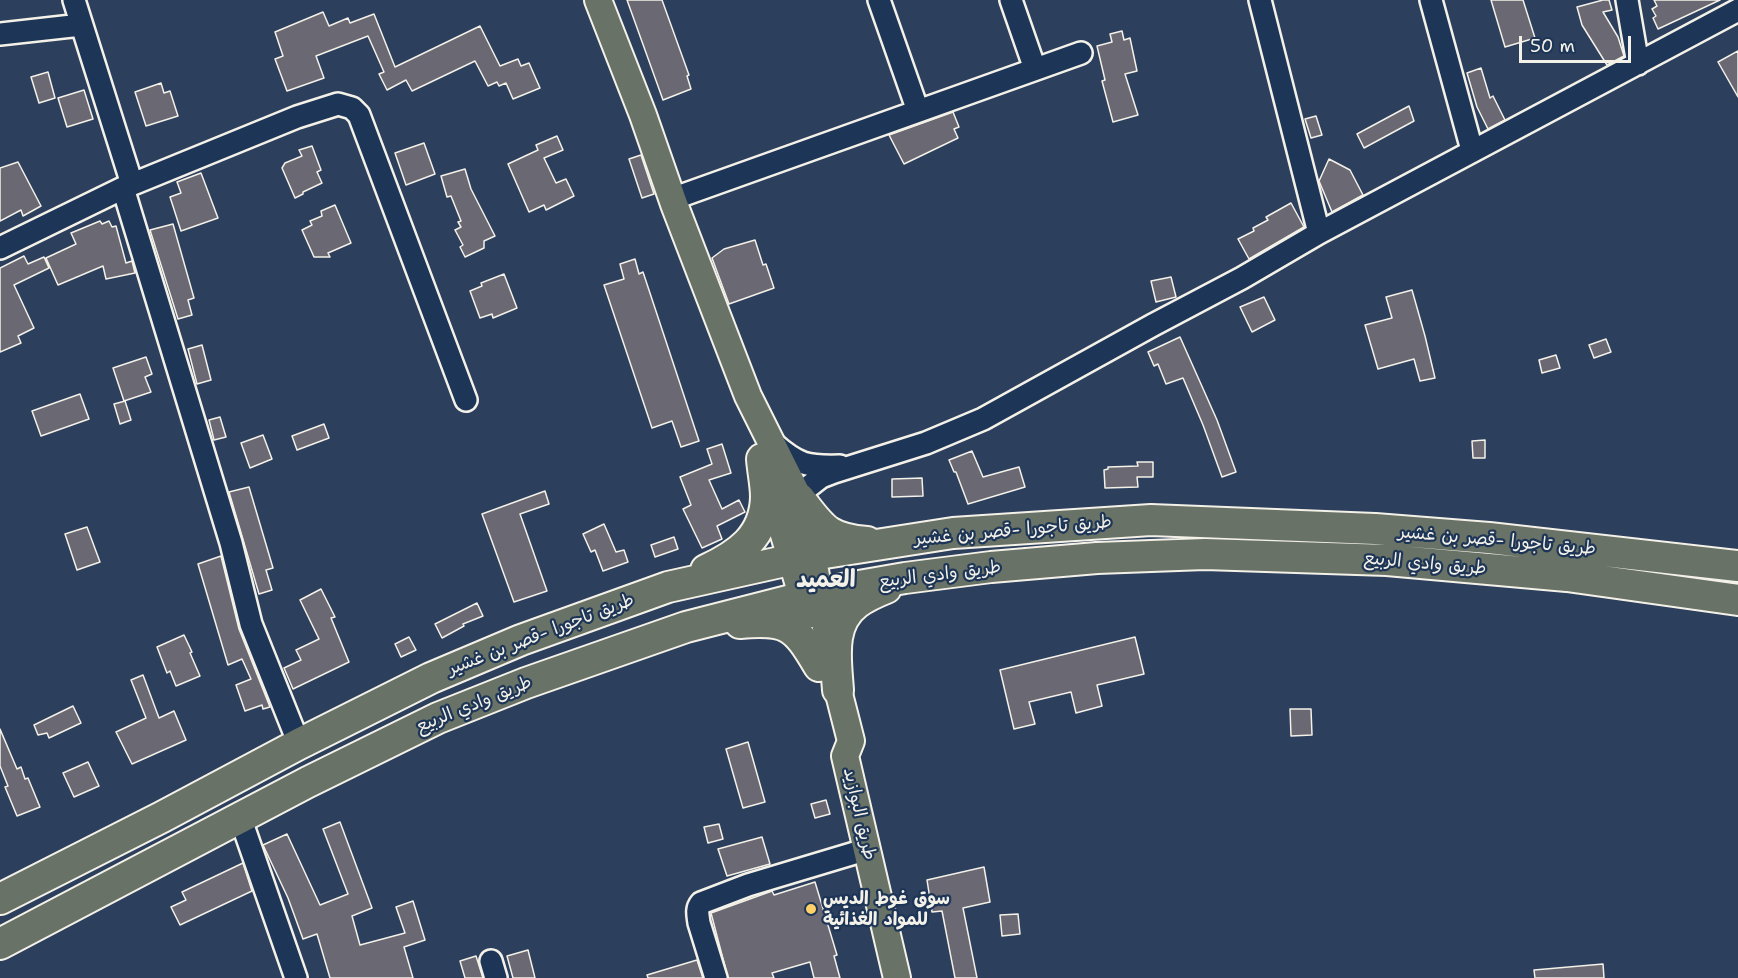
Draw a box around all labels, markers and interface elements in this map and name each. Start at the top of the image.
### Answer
scale bar [1522,24,1634,62]
text: 50 m [1530,34,1575,58]
street label: طريق تاجورا -قصر بن غشير [913,512,1113,550]
street label: طريق تاجورا -قصر بن غشير [1397,522,1597,560]
street label: طريق وادي الربيع [1363,548,1487,580]
street label: طريق وادي الربيع [878,557,1002,593]
district label: العميد [796,567,856,595]
street label: طريق تاجورا -قصر بن غشير [444,589,638,681]
street label: طريق وادي الربيع [413,672,535,738]
street label: طريق البوازيد [838,766,880,862]
place label: سوق غوط الديس للمواد الغذائية [823,888,950,930]
marker: سوق غوط الديس للمواد الغذائية [804,902,818,916]

